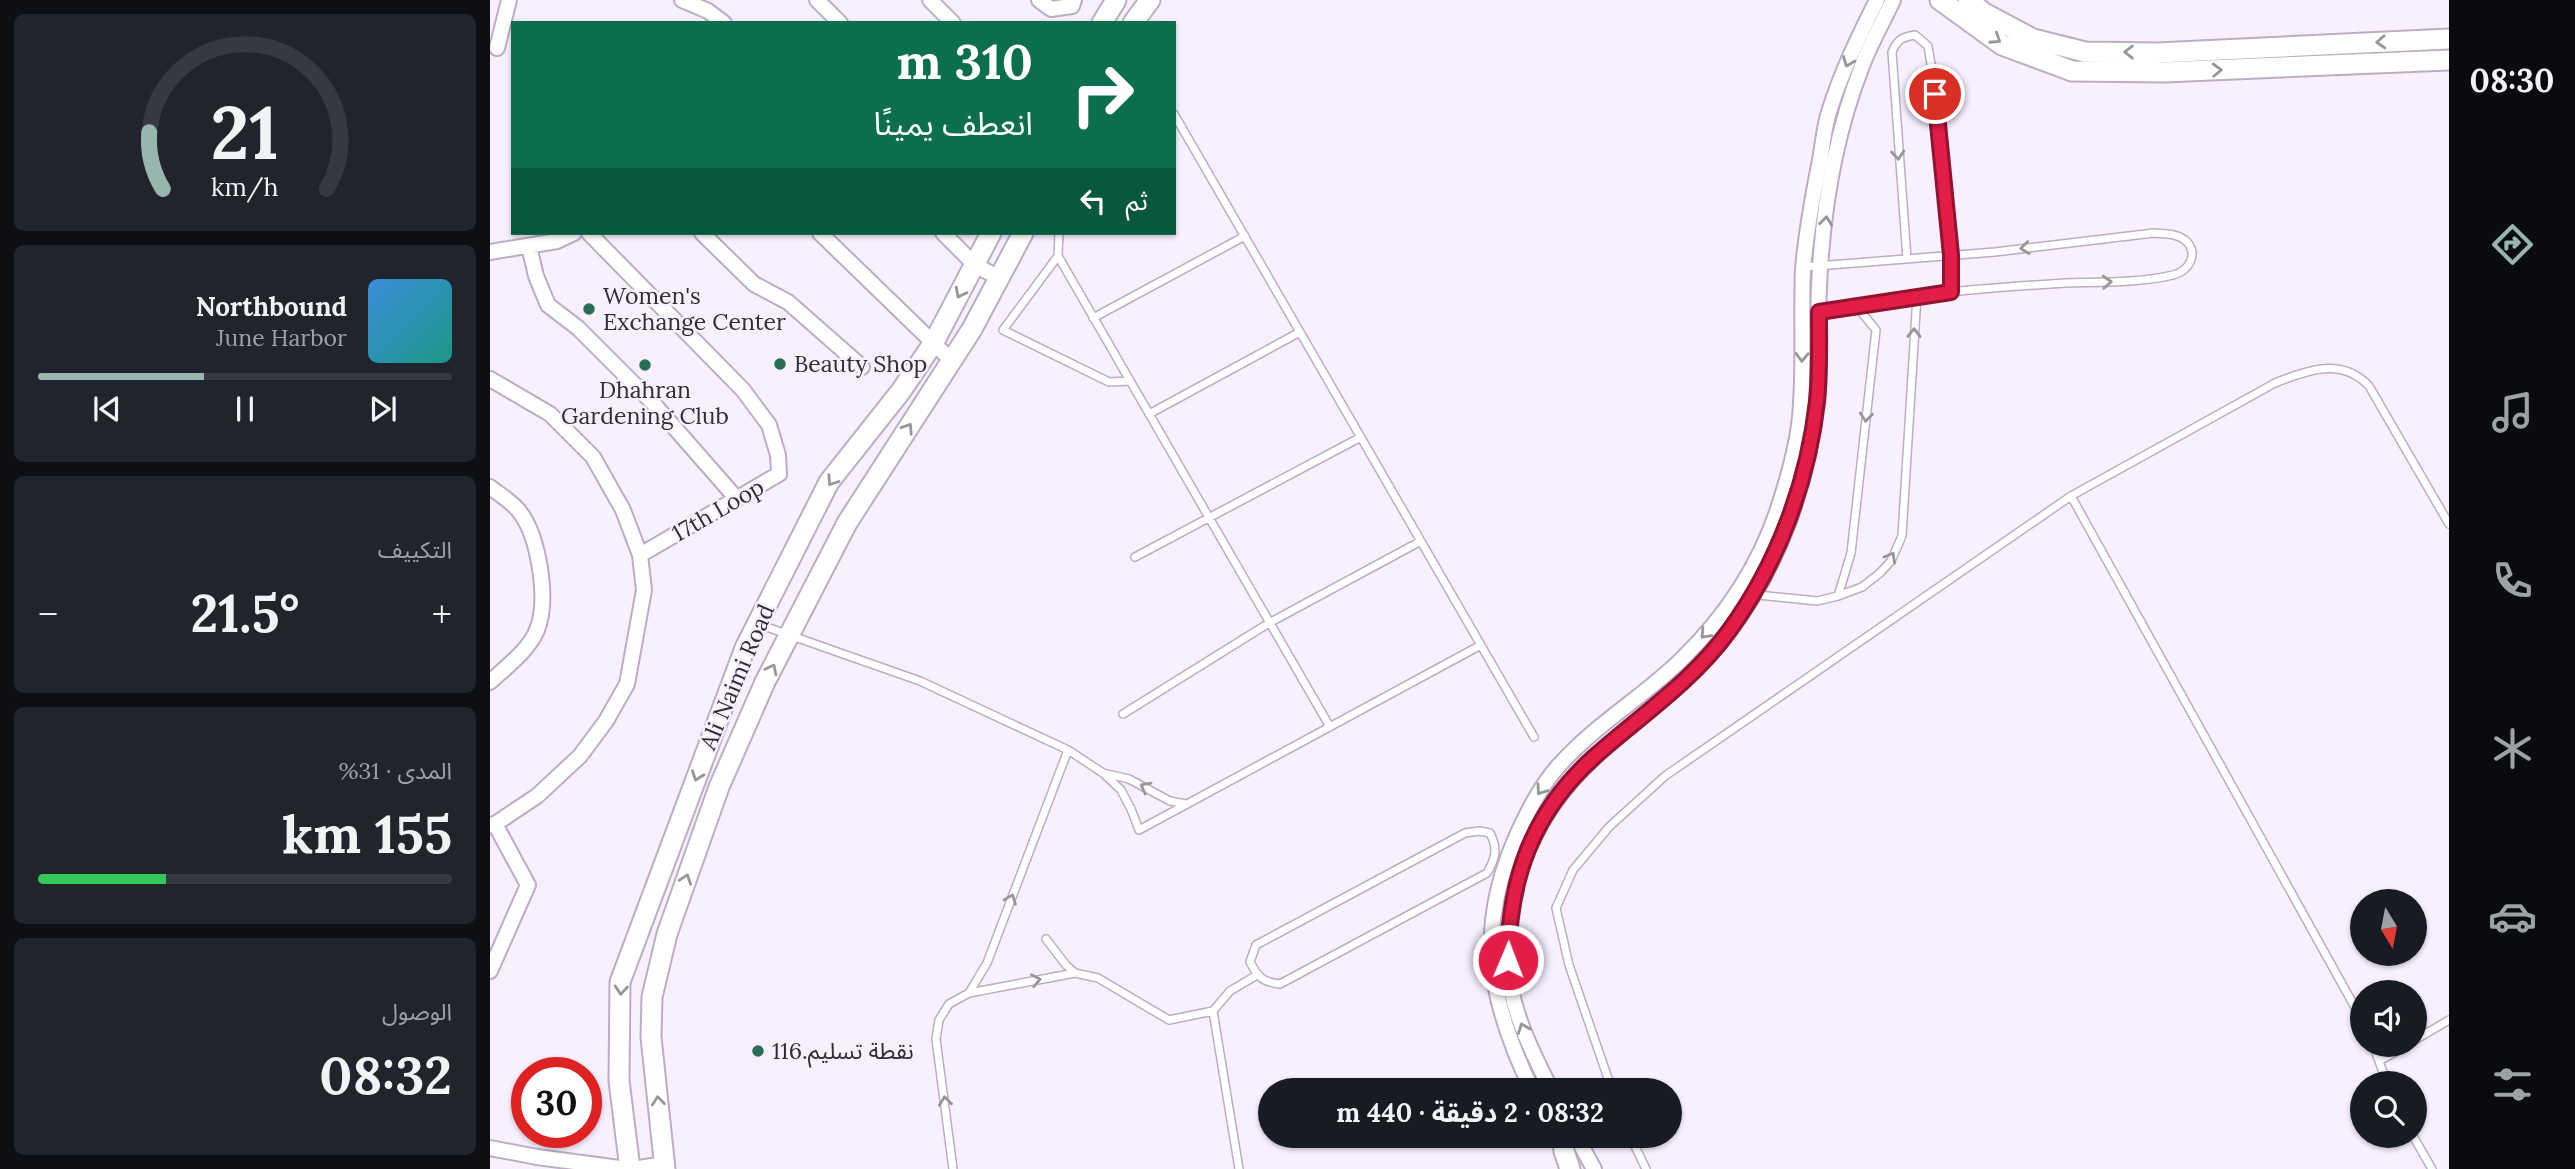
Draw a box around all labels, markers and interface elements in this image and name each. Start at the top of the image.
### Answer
text: 310 m [897,30,1033,92]
one-way arrow [1988,31,2001,44]
one-way arrow [2375,34,2386,49]
one-way arrow [2123,45,2134,60]
icon: right [1057,49,1148,140]
one-way arrow [1842,55,1856,67]
text: 08:30 [2470,60,2554,101]
one-way arrow [2211,62,2222,77]
pin [1905,64,1965,124]
icon: arrive [1916,75,1954,113]
text: 21 [211,86,279,179]
text: انعطف يمينًا [874,103,1033,144]
one-way arrow [1890,150,1905,161]
text: km/h [211,170,279,202]
icon: left [1074,182,1112,220]
text: ثم [1126,184,1148,217]
one-way arrow [1818,215,1833,226]
icon: directions [2488,220,2537,269]
one-way arrow [2019,241,2031,256]
one-way arrow [2102,274,2113,289]
place label: Women's Exchange Center [603,281,786,336]
one-way arrow [955,286,968,299]
text: Northbound [196,290,347,323]
marker: Women's Exchange Center [581,301,597,317]
text: June Harbor [216,323,347,352]
one-way arrow [1906,327,1922,338]
place label: Beauty Shop [794,349,927,378]
one-way arrow [1795,352,1810,363]
marker: Beauty Shop [772,356,788,372]
marker: Dhahran Gardening Club [637,357,653,373]
place label: Dhahran Gardening Club [561,375,729,430]
icon: music [2488,388,2537,437]
icon: previous [88,390,126,428]
icon: pause [226,390,264,428]
icon: next [364,390,402,428]
one-way arrow [1859,411,1874,423]
one-way arrow [900,423,913,436]
street label: 17th Loop [666,472,769,548]
one-way arrow [827,473,840,486]
text: التكييف [378,535,452,564]
one-way arrow [1883,552,1896,565]
icon: phone [2488,556,2537,605]
text: 21.5° [191,580,299,646]
text: − [38,590,58,638]
text: + [432,590,452,638]
street label: Ali Naimi Road [692,599,780,755]
one-way arrow [1701,626,1713,639]
one-way arrow [764,664,778,676]
icon: climate [2488,724,2537,773]
text: المدى · 31% [338,756,452,785]
one-way arrow [691,770,705,782]
one-way arrow [1140,782,1152,796]
one-way arrow [1536,783,1549,796]
text: 155 km [282,801,452,867]
one-way arrow [678,873,692,885]
north arrow [2350,889,2427,966]
map controls [2350,889,2427,1148]
icon: car [2488,892,2537,941]
one-way arrow [1003,894,1017,906]
position arrow [1471,923,1545,997]
one-way arrow [1030,973,1042,988]
button: sound [2350,980,2427,1057]
one-way arrow [614,985,629,996]
text: الوصول [382,997,452,1026]
one-way arrow [1517,1023,1531,1035]
place label: نقطة تسليم.116 [772,1036,914,1068]
text: 08:32 [319,1042,452,1108]
marker: نقطة تسليم.116 [750,1043,766,1059]
speed limit sign: 30 [511,1057,602,1148]
icon: filters [2488,1060,2537,1109]
button: search [2350,1071,2427,1148]
one-way arrow [651,1095,666,1106]
one-way arrow [938,1095,953,1107]
text: 08:32 · 2 دقيقة · 440 m [1336,1096,1604,1129]

